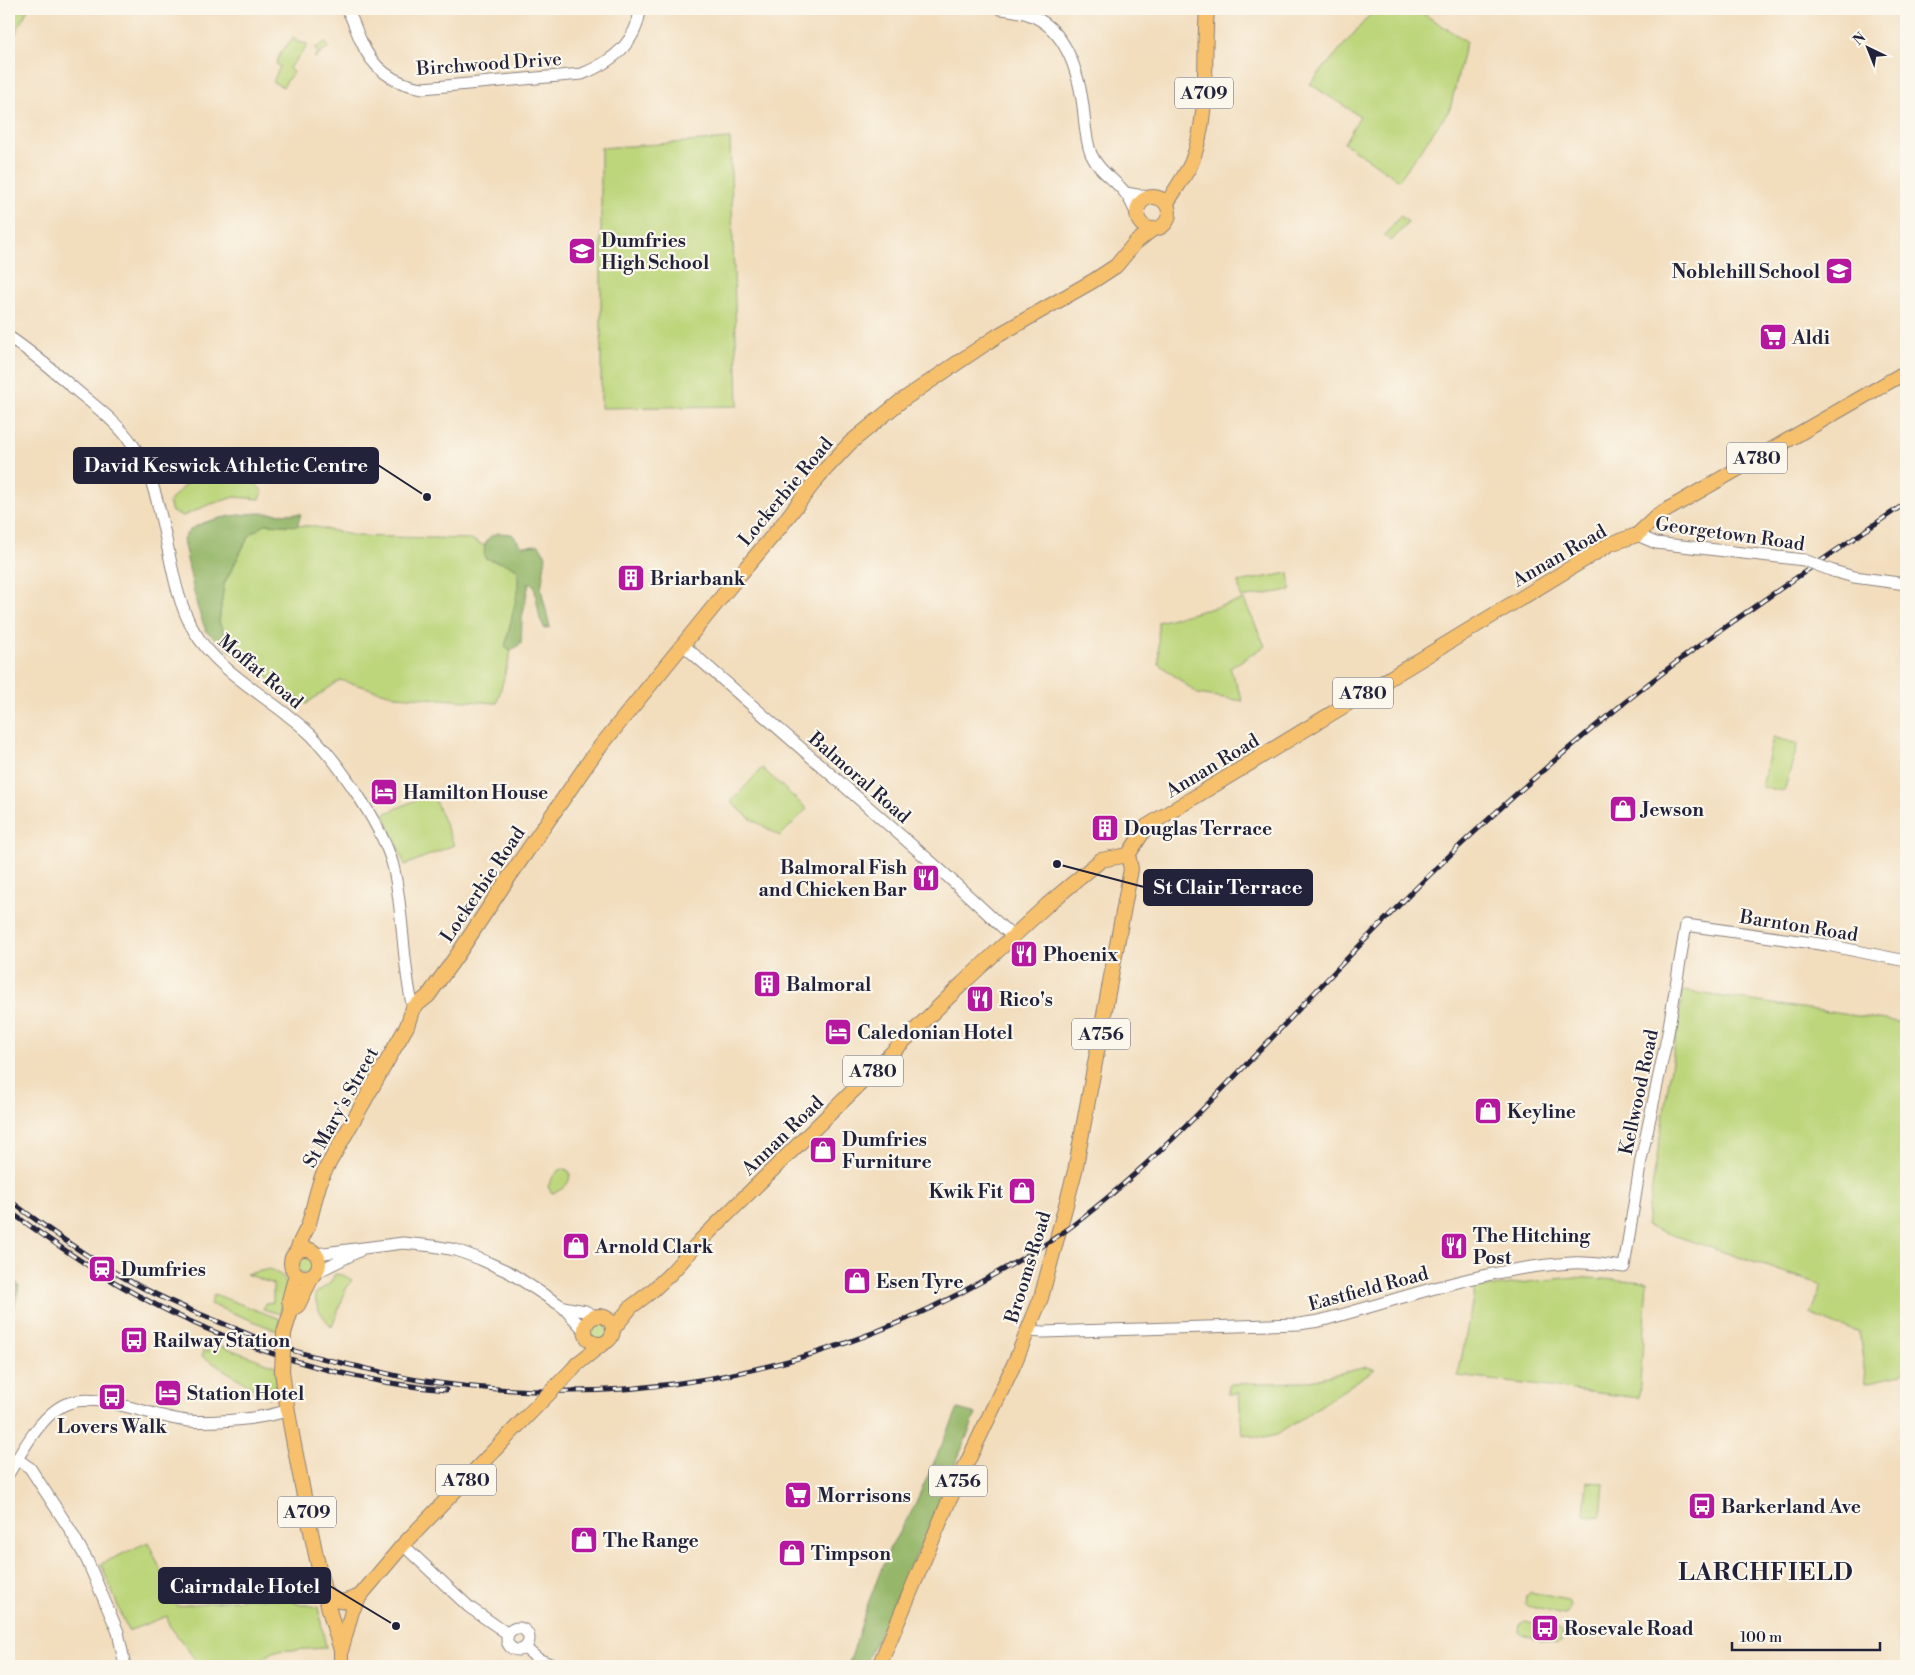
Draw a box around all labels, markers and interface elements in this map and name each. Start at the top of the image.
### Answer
north arrow [1842,22,1892,72]
text: N [1850,29,1870,50]
street label: Birchwood Drive [415,47,563,81]
road number: A709 [1175,78,1233,109]
place label: Dumfries High School [601,229,709,275]
school or university icon: Dumfries High School [567,236,597,266]
school or university icon: Noblehill School [1824,256,1854,286]
place label: Noblehill School [1671,260,1820,284]
supermarket icon: Aldi [1758,322,1788,352]
place label: Aldi [1791,326,1830,350]
street label: Lockerbie Road [733,432,838,551]
road number: A780 [1727,442,1787,473]
callout: David Keswick Athletic Centre [74,448,378,483]
text: David Keswick Athletic Centre [84,454,368,479]
street label: Georgetown Road [1654,512,1806,556]
street label: Annan Road [1507,519,1611,593]
building icon: Briarbank [616,563,646,593]
place label: Briarbank [650,567,746,591]
street label: Moffat Road [213,629,308,714]
road number: A780 [1333,678,1393,708]
street label: Balmoral Road [803,726,915,829]
street label: Annan Road [1161,729,1264,804]
hotel icon: Hamilton House [369,777,399,807]
place label: Hamilton House [403,781,548,805]
shop icon: Jewson [1608,794,1638,824]
place label: Jewson [1639,798,1704,822]
building icon: Douglas Terrace [1090,813,1120,843]
place label: Douglas Terrace [1124,817,1272,841]
street label: Lockerbie Road [435,822,531,947]
place label: Balmoral Fish and Chicken Bar [758,856,907,902]
restaurant icon: Balmoral Fish and Chicken Bar [911,863,941,893]
callout: St Clair Terrace [1144,870,1312,905]
text: St Clair Terrace [1154,876,1303,901]
street label: Barnton Road [1737,905,1860,947]
restaurant icon: Phoenix [1009,939,1039,969]
place label: Phoenix [1043,943,1118,967]
building icon: Balmoral [752,969,782,999]
place label: Balmoral [786,973,871,997]
restaurant icon: Rico's [965,984,995,1014]
place label: Rico's [999,988,1053,1012]
hotel icon: Caledonian Hotel [823,1017,853,1047]
road number: A756 [1072,1019,1130,1050]
place label: Caledonian Hotel [857,1021,1013,1045]
street label: Kellwood Road [1614,1027,1664,1157]
street label: St Mary's Street [298,1043,384,1172]
road number: A780 [843,1056,903,1086]
street label: Annan Road [736,1091,829,1181]
shop icon: Keyline [1473,1096,1503,1126]
place label: Keyline [1507,1100,1576,1124]
place label: Dumfries Furniture [842,1128,932,1174]
shop icon: Dumfries Furniture [808,1135,838,1165]
shop icon: Kwik Fit [1007,1176,1037,1206]
place label: Kwik Fit [929,1180,1003,1204]
street label: Brooms Road [999,1208,1056,1327]
place label: The Hitching Post [1473,1224,1591,1270]
shop icon: Arnold Clark [561,1231,591,1261]
restaurant icon: The Hitching Post [1439,1231,1469,1261]
place label: Arnold Clark [594,1235,714,1259]
station icon: Dumfries [87,1254,117,1284]
place label: Dumfries [121,1258,206,1282]
street label: Eastfield Road [1305,1261,1431,1317]
shop icon: Esen Tyre [842,1266,872,1296]
place label: Esen Tyre [876,1270,963,1294]
bus stop icon: Railway Station [119,1325,149,1355]
place label: Railway Station [153,1329,291,1353]
hotel icon: Station Hotel [153,1378,183,1408]
bus stop icon: Lovers Walk [97,1382,127,1412]
place label: Station Hotel [187,1382,304,1406]
place label: Lovers Walk [57,1415,167,1439]
road number: A780 [436,1464,496,1496]
road number: A756 [929,1465,987,1496]
supermarket icon: Morrisons [783,1480,813,1510]
place label: Morrisons [817,1484,911,1508]
bus stop icon: Barkerland Ave [1687,1491,1717,1521]
place label: Barkerland Ave [1721,1495,1861,1519]
road number: A709 [278,1496,336,1528]
shop icon: The Range [569,1525,599,1555]
place label: The Range [603,1529,699,1553]
shop icon: Timpson [777,1538,807,1568]
place label: Timpson [811,1542,891,1566]
district label: LARCHFIELD [1678,1558,1854,1588]
callout: Cairndale Hotel [159,1568,330,1603]
text: Cairndale Hotel [170,1575,321,1600]
bus stop icon: Rosevale Road [1530,1613,1560,1643]
place label: Rosevale Road [1564,1617,1694,1641]
scale bar [1732,1620,1880,1652]
text: 100 m [1740,1628,1782,1647]

